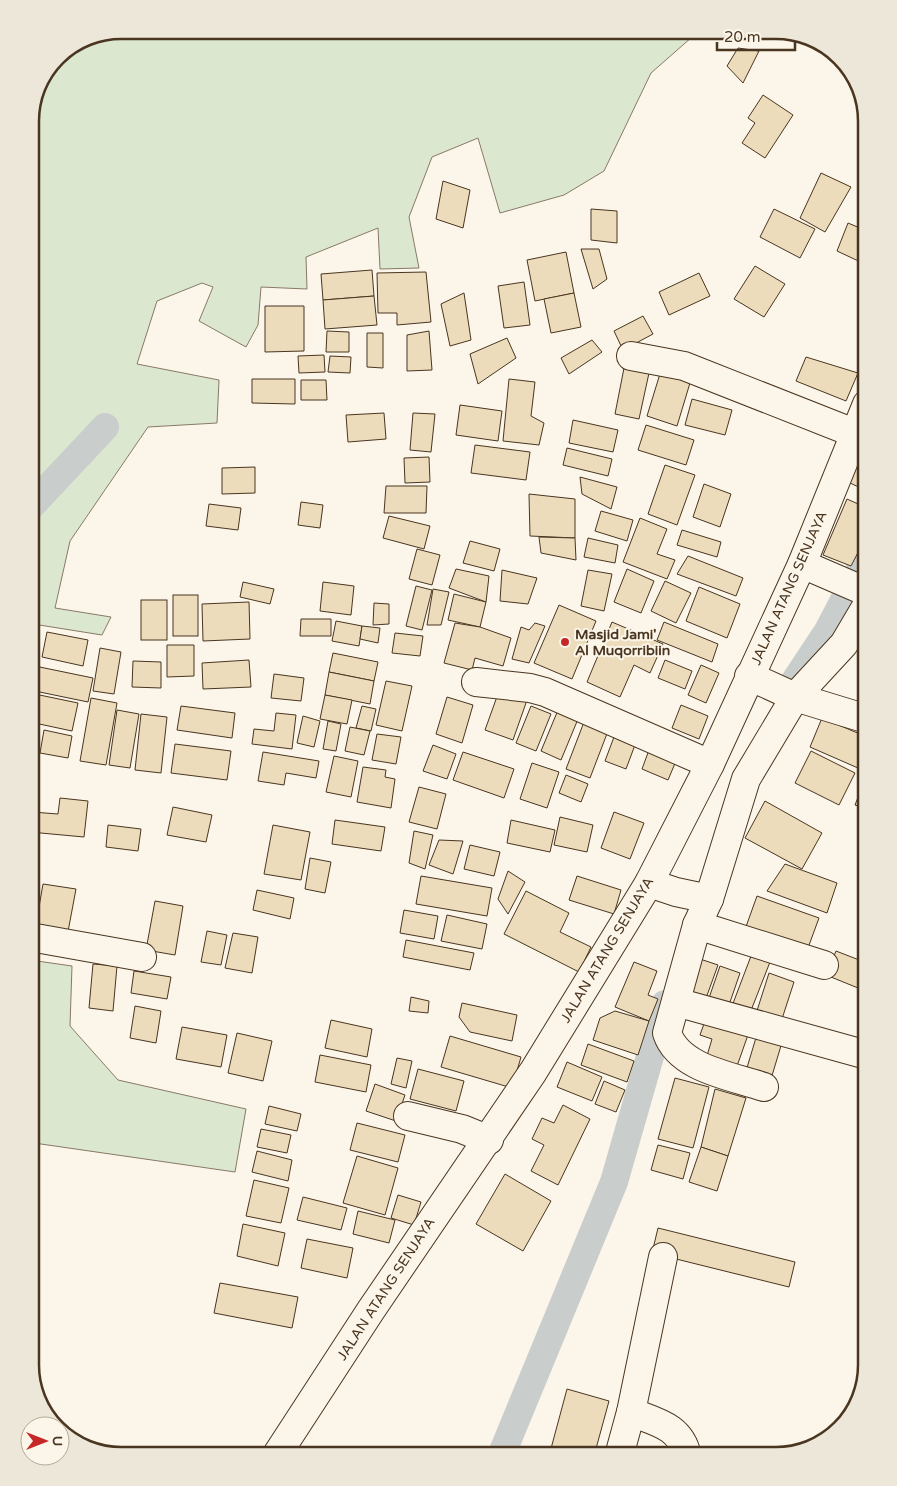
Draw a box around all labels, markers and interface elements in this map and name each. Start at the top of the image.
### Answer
scale bar [717,20,794,52]
text: 20 m [724,28,761,46]
street label: JALAN ATANG SENJAYA [747,508,831,668]
place label: Masjid Jami' Al Muqorribiin [575,626,670,659]
marker: Masjid Jami' Al Muqorribiin [559,636,571,648]
street label: JALAN ATANG SENJAYA [557,874,657,1026]
street label: JALAN ATANG SENJAYA [333,1214,439,1364]
north arrow [20,1416,70,1466]
text: U [49,1436,66,1446]

